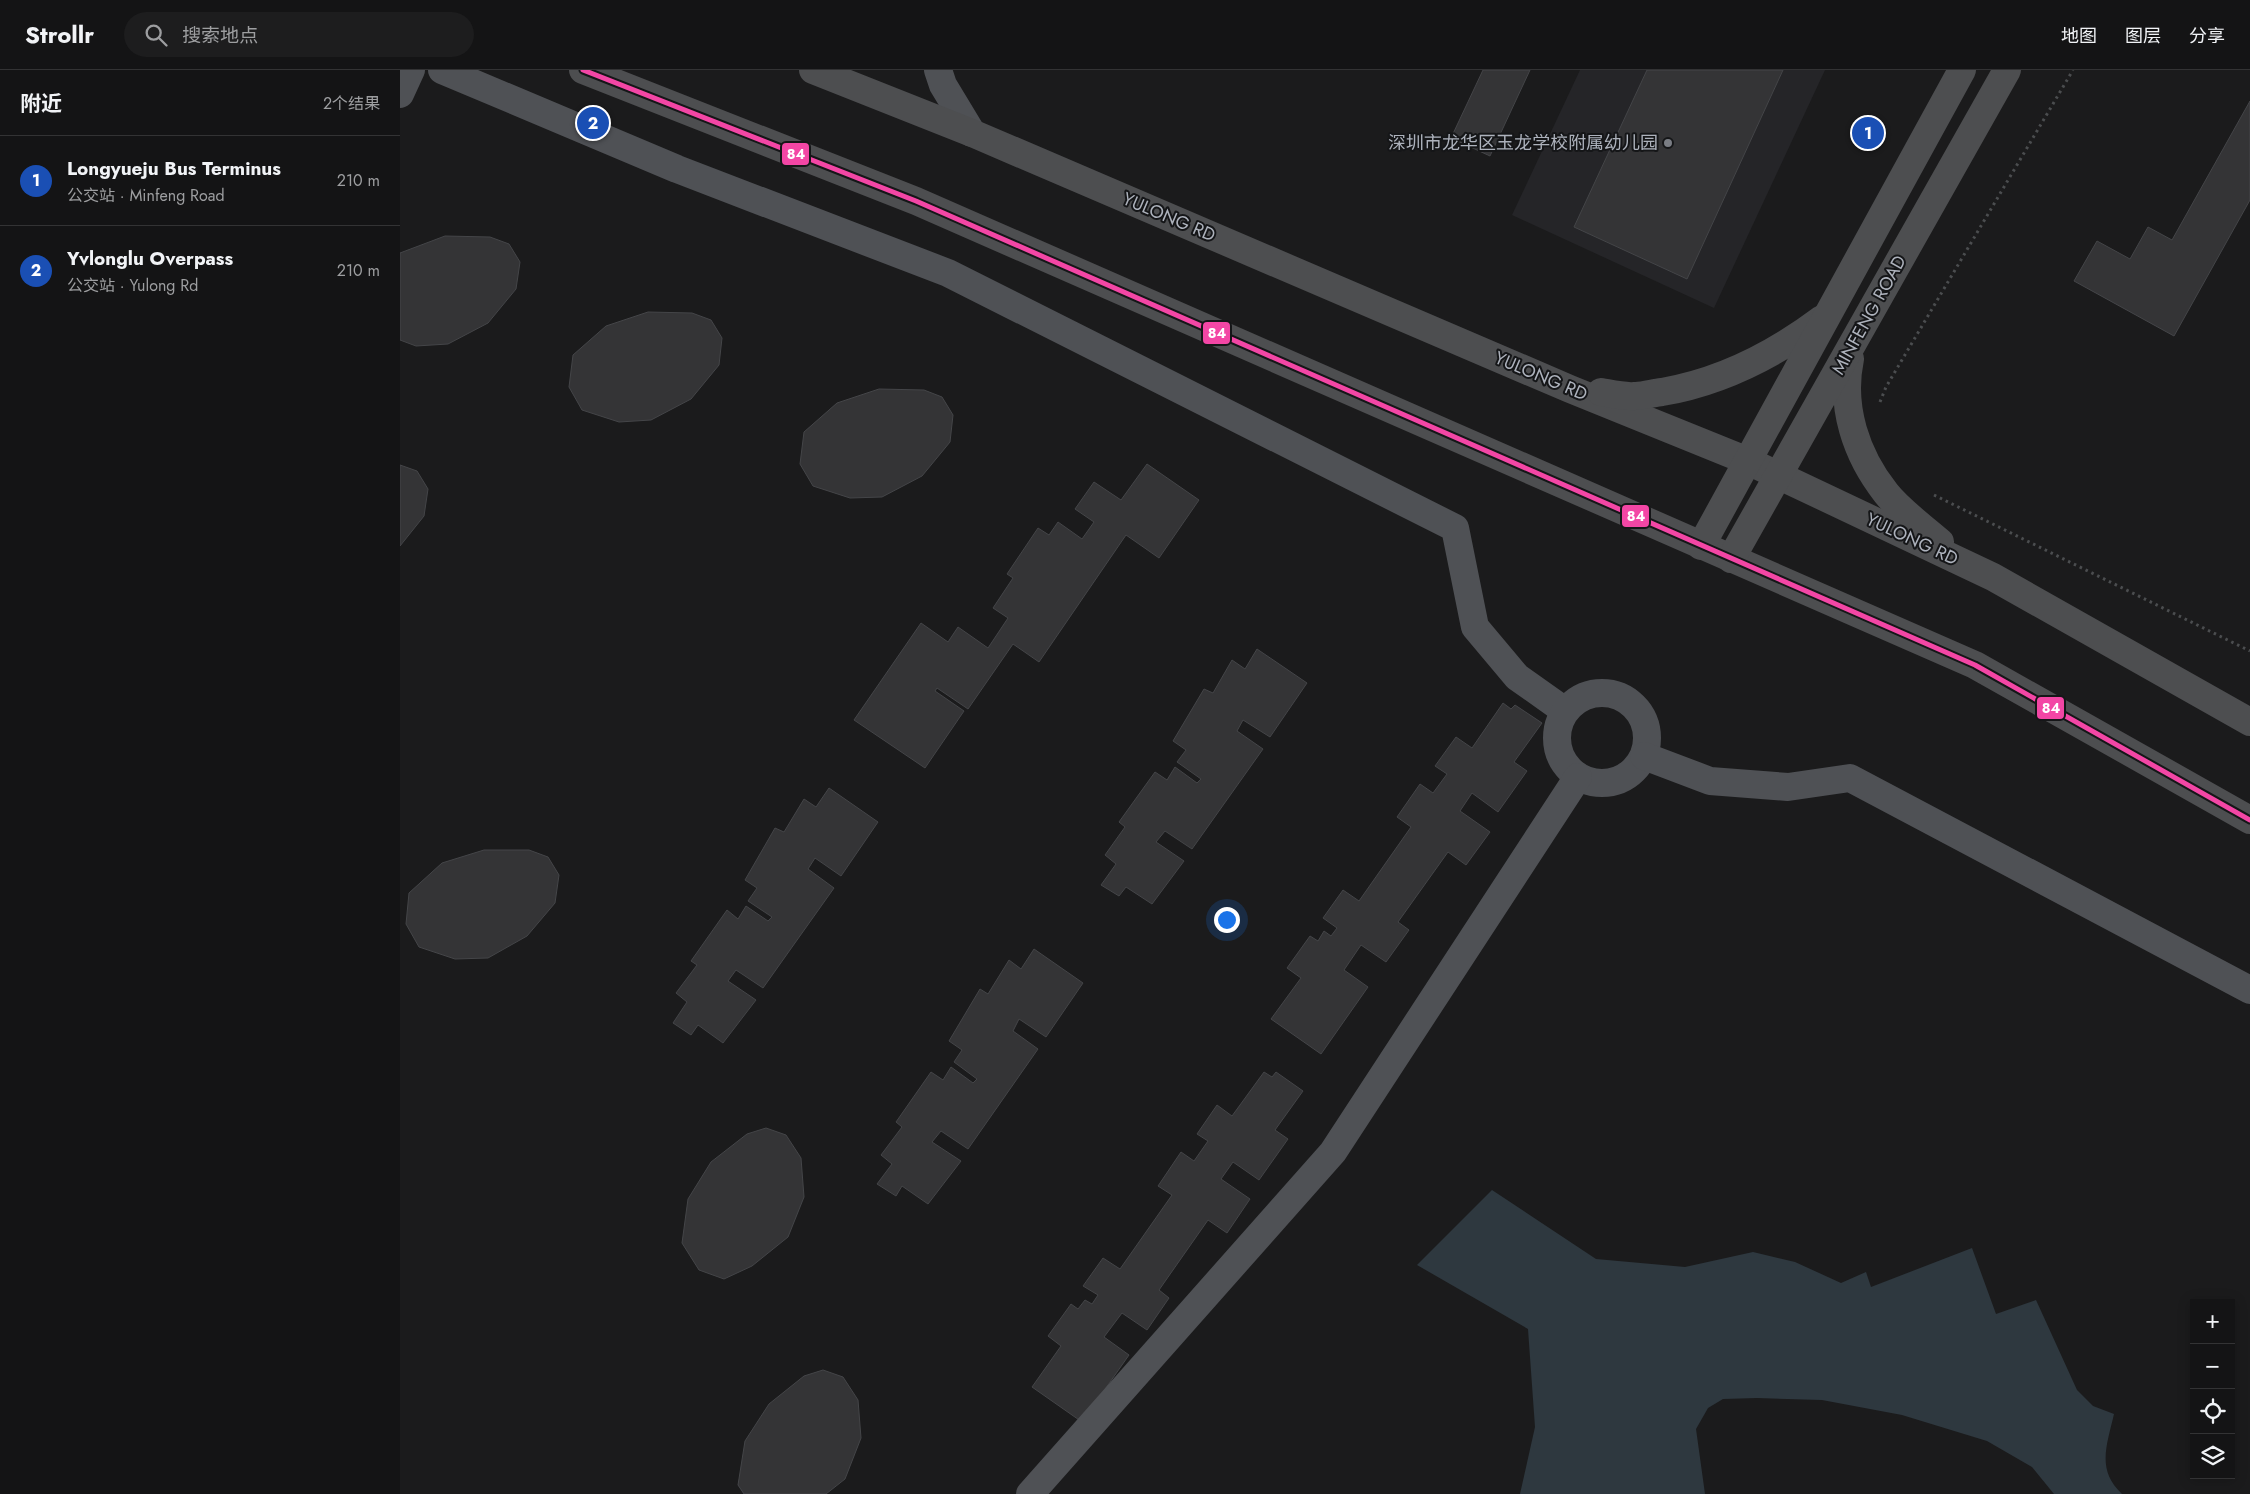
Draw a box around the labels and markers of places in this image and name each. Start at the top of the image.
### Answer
pin: 2 [577,104,609,142]
pin: 1 [1852,114,1884,152]
place label: 深圳市龙华区玉龙学校附属幼儿园 [1388,130,1658,156]
marker: 深圳市龙华区玉龙学校附属幼儿园 [1662,137,1674,149]

